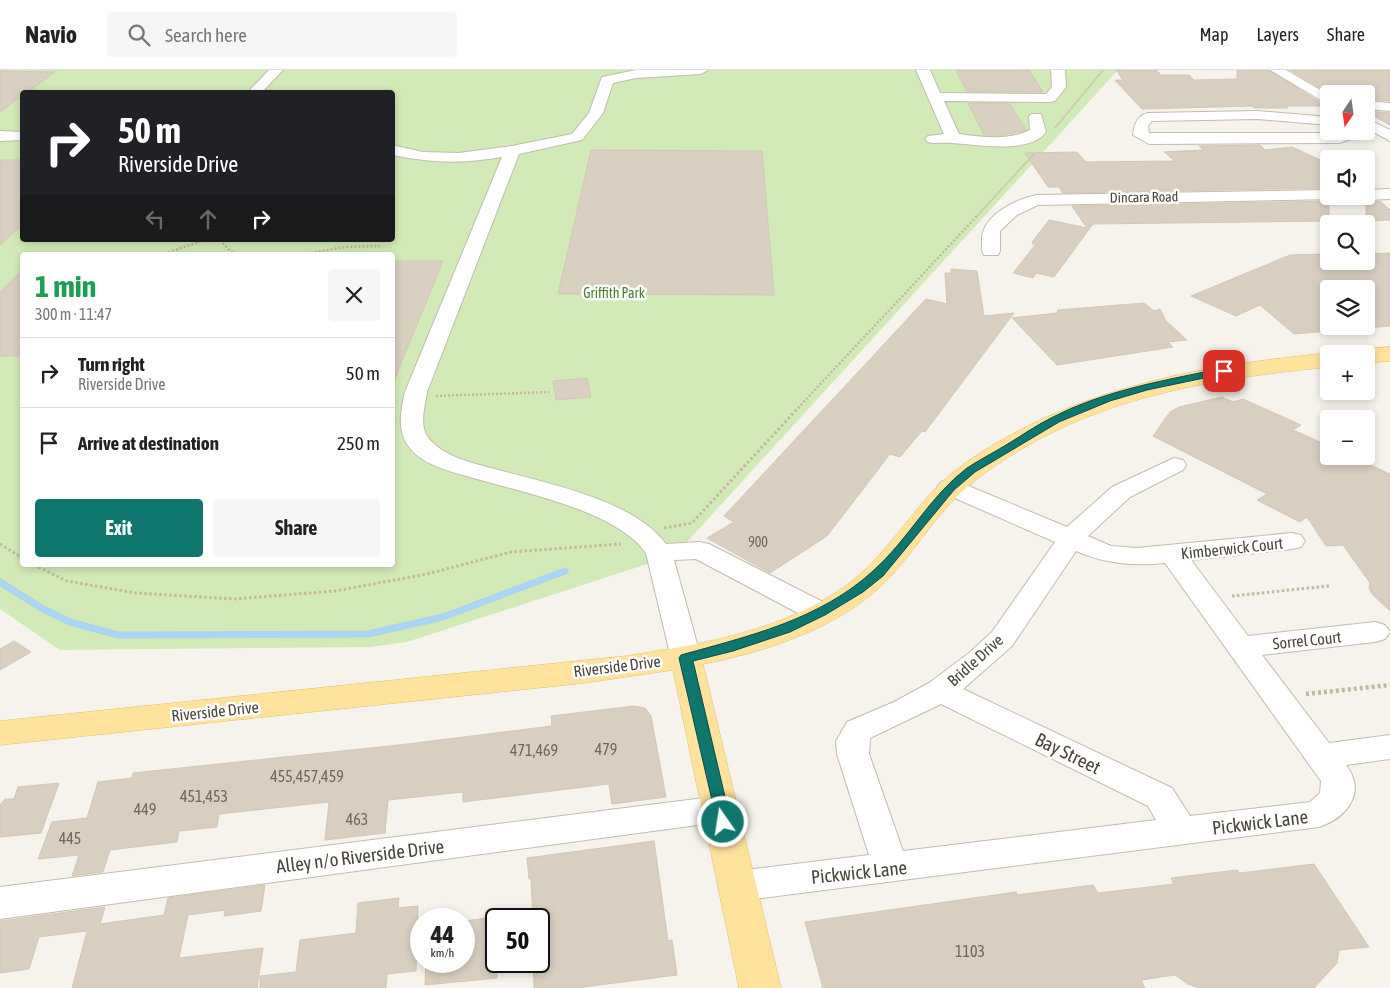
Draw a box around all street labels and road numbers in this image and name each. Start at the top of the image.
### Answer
street label: Dincara Road [1110,188,1178,206]
street label: Kimberwick Court [1180,534,1284,562]
street label: Sorrel Court [1272,627,1343,653]
street label: Bridle Drive [944,631,1006,689]
street label: Riverside Drive [572,652,662,680]
street label: Riverside Drive [171,697,259,725]
street label: Bay Street [1032,728,1104,778]
street label: Pickwick Lane [1211,805,1309,839]
street label: Alley n/o Riverside Drive [275,835,445,877]
street label: Pickwick Lane [810,856,908,888]

